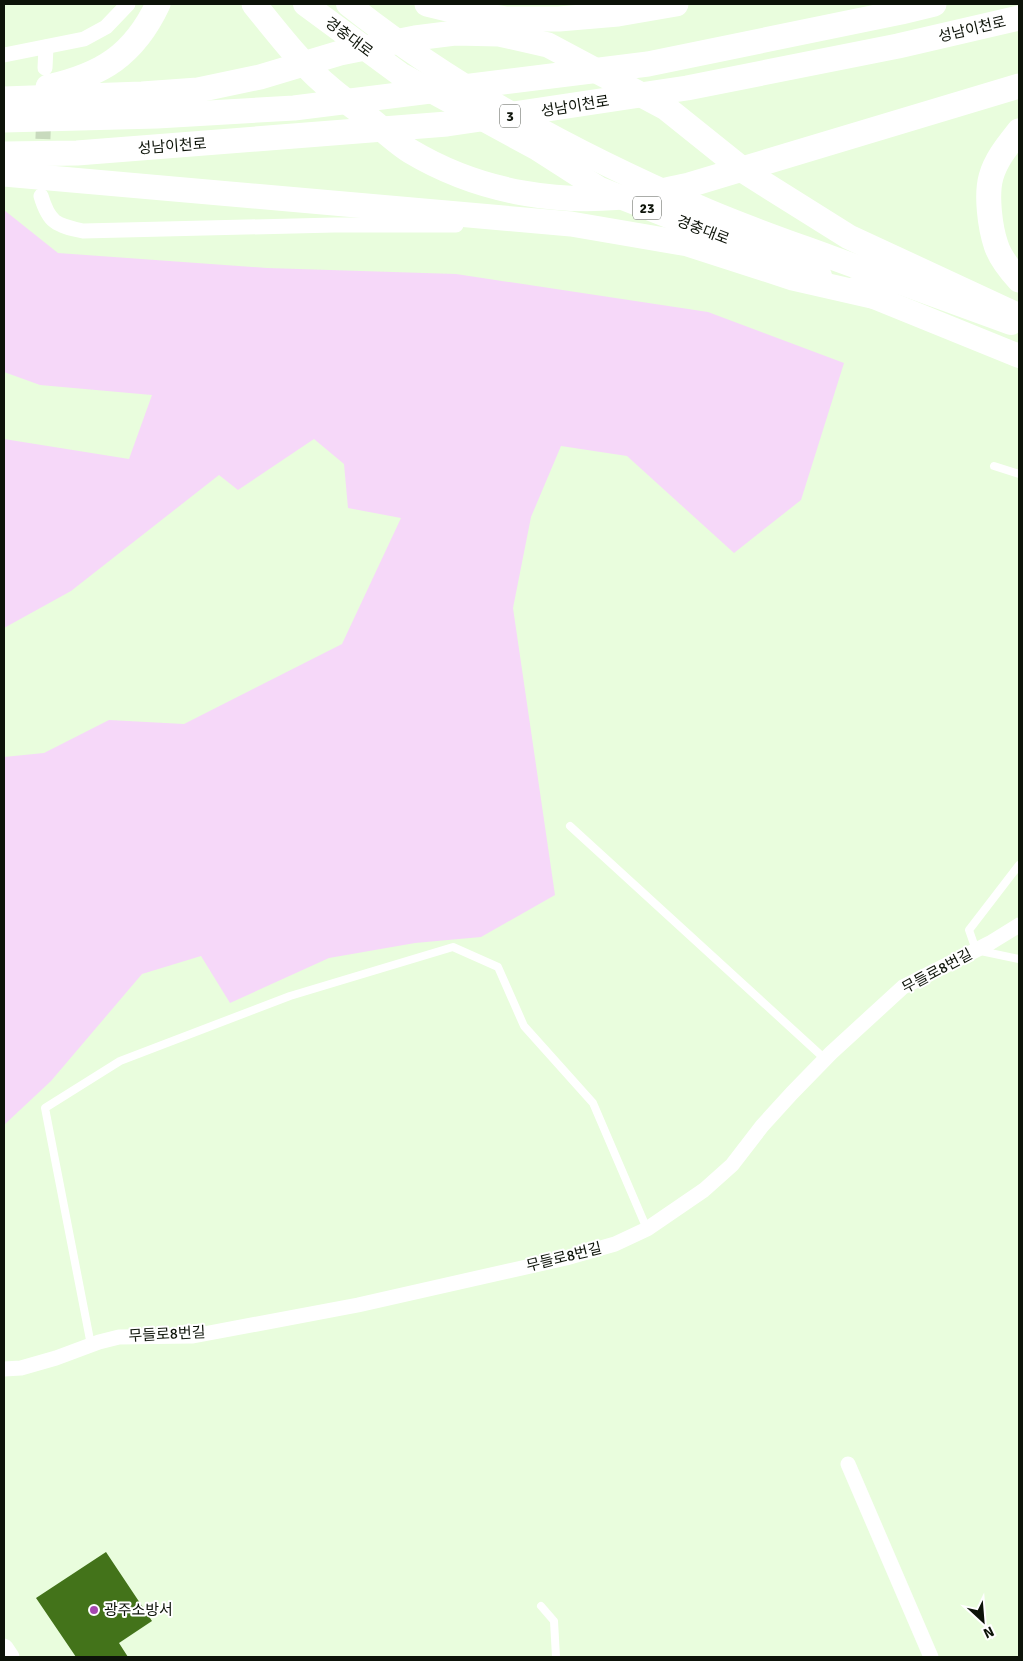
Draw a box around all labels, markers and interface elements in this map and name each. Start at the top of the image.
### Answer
street label: 성남이천로 [936,12,1008,46]
street label: 경충대로 [322,13,376,61]
street label: 성남이천로 [540,92,610,120]
road number: 3 [500,104,520,128]
street label: 성남이천로 [137,135,207,157]
road number: 23 [633,197,661,220]
street label: 경충대로 [674,212,732,248]
street label: 무들로8번길 [899,945,975,997]
street label: 무들로8번길 [524,1239,604,1275]
street label: 무들로8번길 [128,1323,206,1345]
north arrow [958,1596,1008,1646]
place label: 광주소방서 [104,1601,173,1619]
marker: 광주소방서 [88,1604,100,1616]
text: N [980,1622,997,1642]

